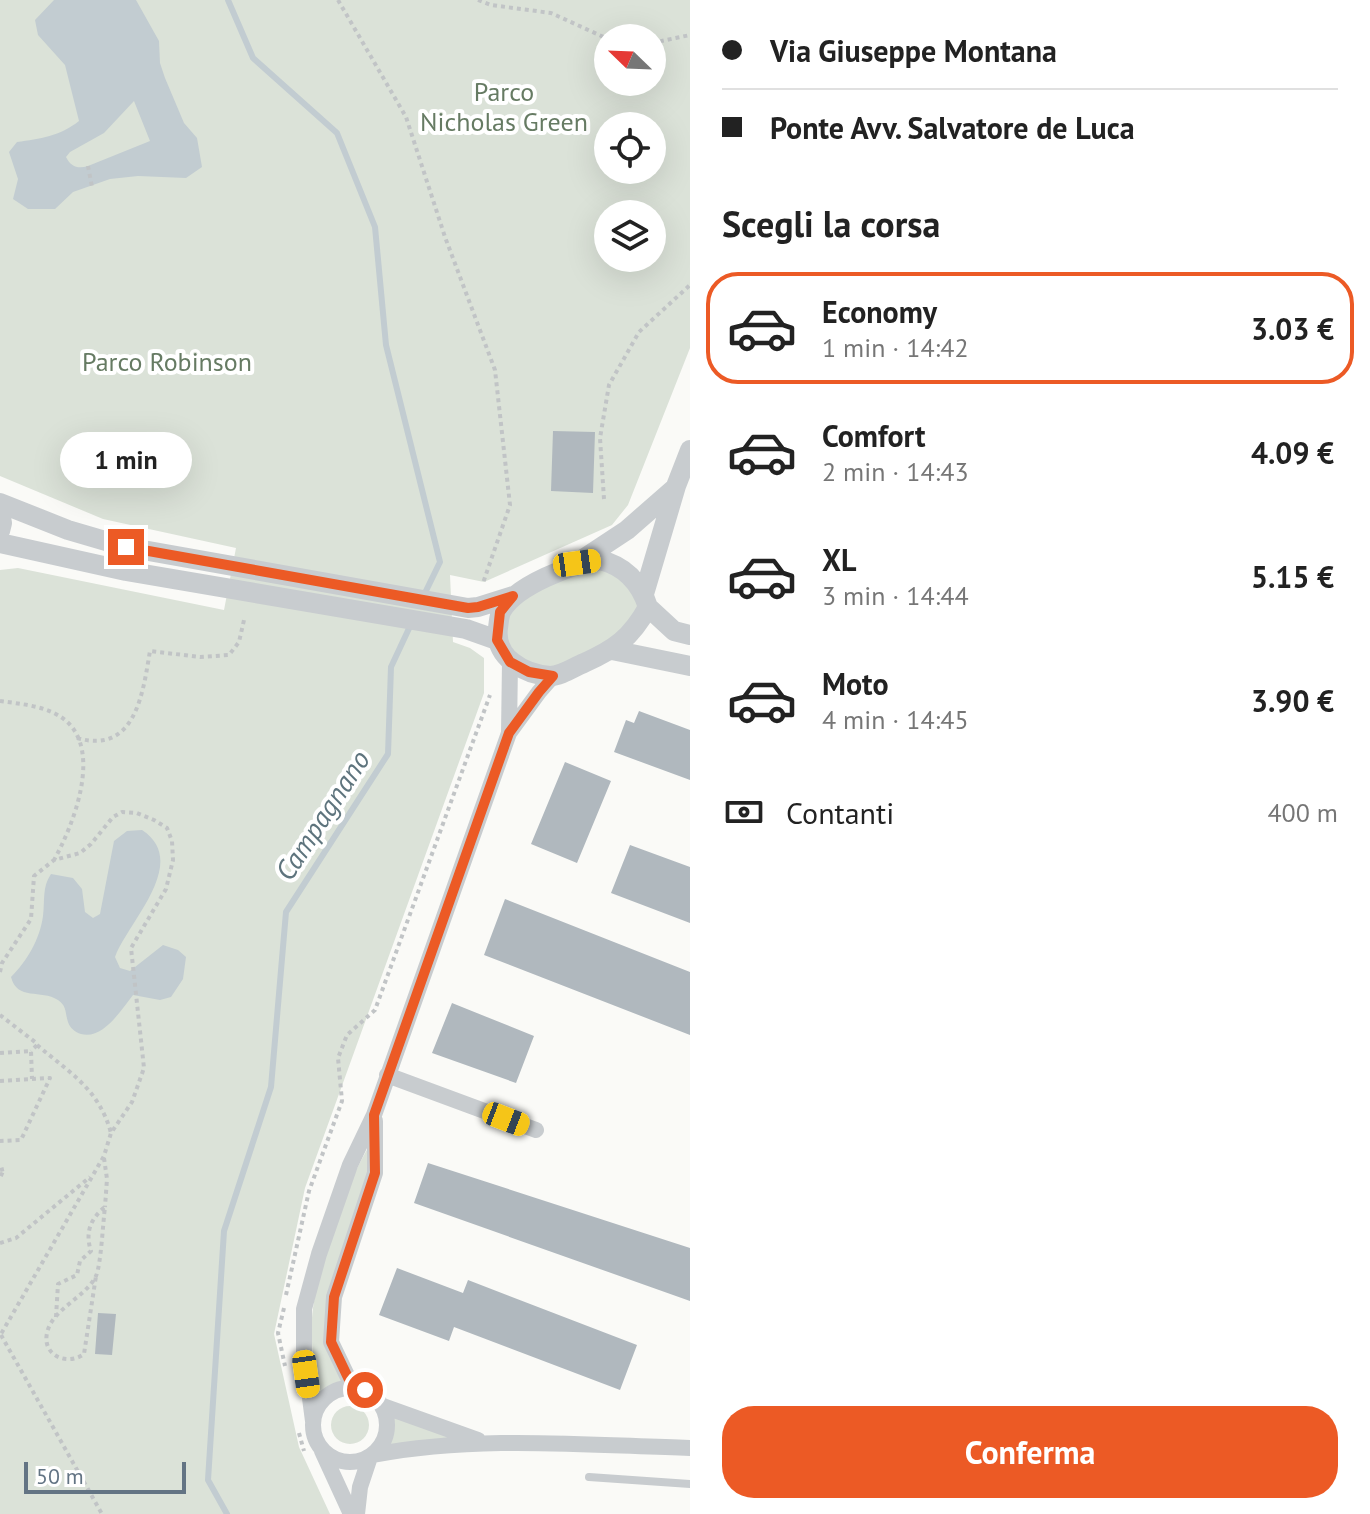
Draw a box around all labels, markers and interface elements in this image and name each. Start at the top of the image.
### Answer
north arrow [594,24,666,96]
map controls [594,24,666,272]
text: Via Giuseppe Montana [770,31,1057,70]
park label: Parco Nicholas Green [420,75,588,138]
text: Ponte Avv. Salvatore de Luca [770,108,1135,147]
button: locate [594,112,666,184]
button: layers [594,200,666,272]
text: Scegli la corsa [722,200,940,247]
icon: car [726,292,798,364]
text: Economy [822,292,937,331]
text: 3.03 € [1251,309,1334,348]
text: 1 min · 14:42 [822,331,969,364]
park label: Parco Robinson [82,345,252,378]
icon: car [726,416,798,488]
text: Comfort [822,416,925,455]
callout: 1 min [60,431,192,487]
text: 4.09 € [1251,433,1334,472]
text: 1 min [94,443,158,476]
text: 2 min · 14:43 [822,455,969,488]
route end [108,529,144,565]
icon: car [726,540,798,612]
text: XL [822,540,856,579]
car [552,548,602,578]
text: 5.15 € [1251,557,1334,596]
text: 3 min · 14:44 [822,579,969,612]
icon: car [726,664,798,736]
text: Moto [822,664,889,703]
text: 3.90 € [1251,681,1334,720]
text: 4 min · 14:45 [822,703,969,736]
water label: Campagnano [266,743,378,887]
icon: cash [722,790,766,834]
text: Contanti [786,793,894,832]
text: 400 m [1267,796,1338,829]
car [479,1099,533,1139]
car [291,1349,321,1399]
route start [347,1372,383,1408]
button: Conferma [722,1406,1338,1498]
scale bar [24,1458,186,1494]
text: 50 m [36,1462,84,1490]

